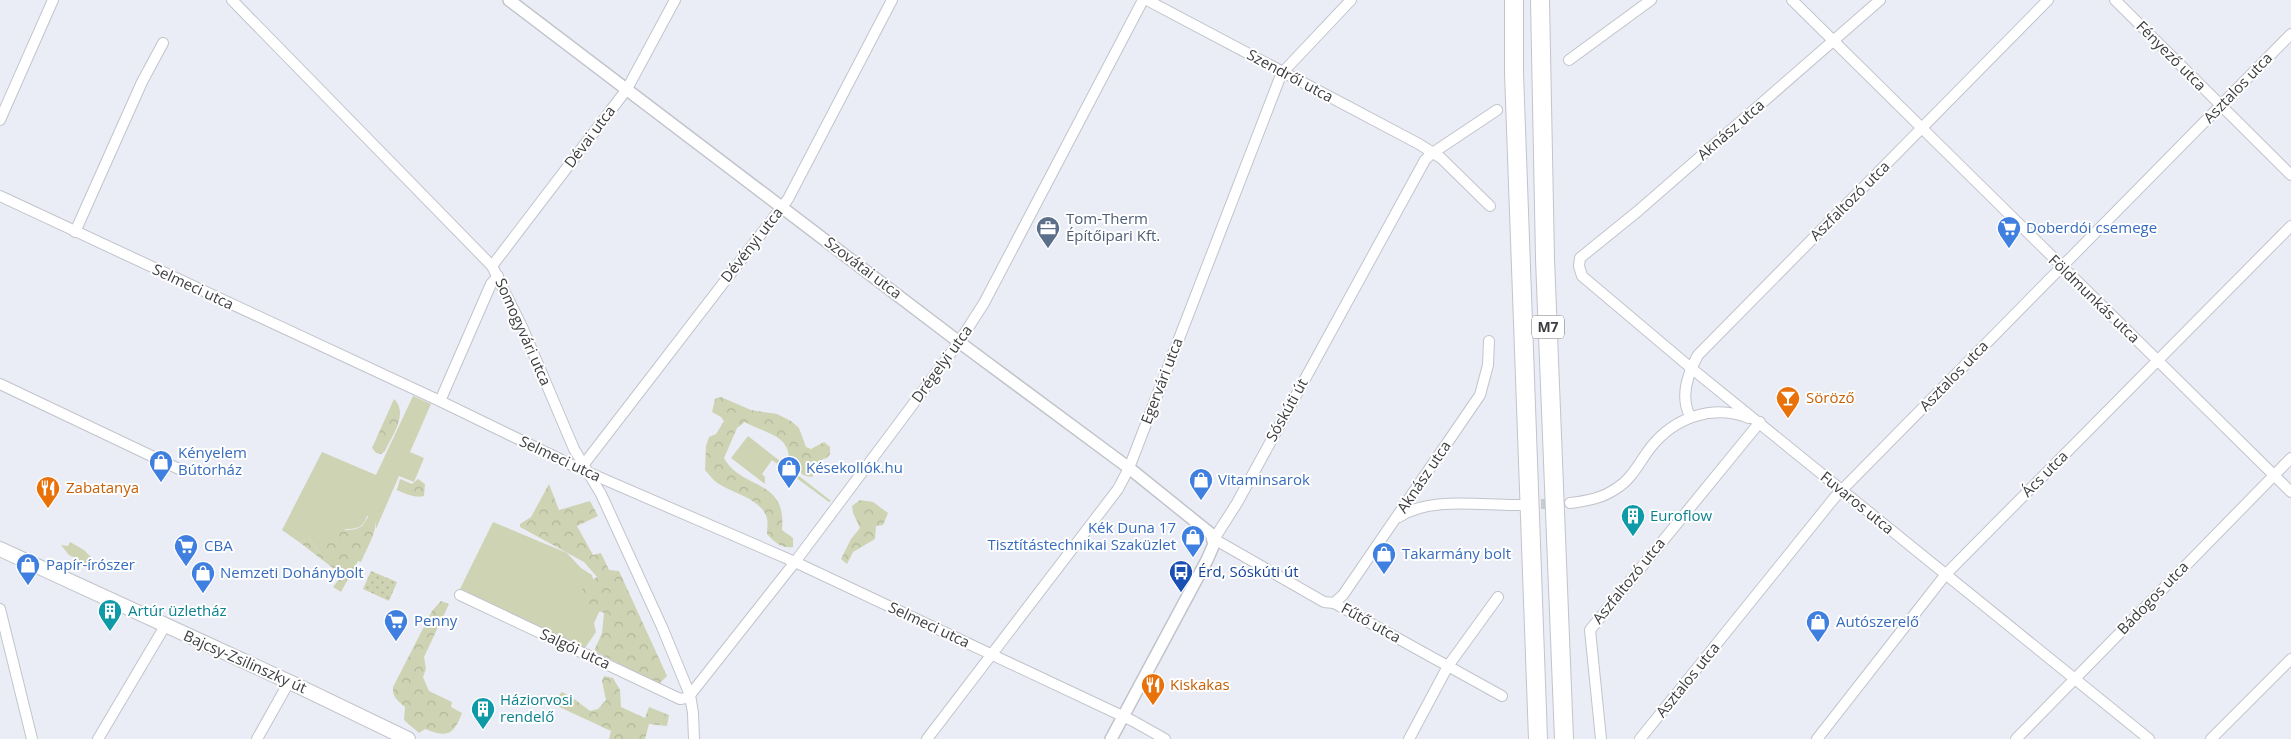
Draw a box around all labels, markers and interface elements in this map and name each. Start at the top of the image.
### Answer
street label: Fényező utca [2132,16,2211,95]
street label: Szendrői utca [1244,44,1337,106]
street label: Asztalos utca [2198,48,2276,127]
street label: Aknász utca [1692,94,1768,164]
street label: Dévai utca [559,101,619,172]
street label: Aszfaltozó utca [1805,156,1894,245]
street label: Dévényi utca [716,203,787,286]
place label: Tom-Therm Építőipari Kft. [1066,208,1160,245]
office icon: Tom-Therm Építőipari Kft. [1035,215,1061,249]
supermarket icon: Doberdói csemege [1996,215,2022,249]
place label: Doberdói csemege [2026,217,2157,237]
street label: Szovátai utca [821,232,906,303]
street label: Földmunkás utca [2045,250,2145,347]
street label: Selmeci utca [149,259,237,314]
street label: Somogyvári utca [491,275,557,388]
road number: M7 [1532,316,1564,338]
street label: Drégelyi utca [906,321,976,406]
street label: Egervári utca [1135,335,1187,427]
street label: Asztalos utca [1914,336,1992,415]
street label: Sóskúti út [1261,374,1312,445]
bar icon: Söröző [1775,385,1801,419]
place label: Söröző [1806,387,1854,407]
street label: Selmeci utca [516,431,604,486]
street label: Aknász utca [1392,436,1455,516]
place label: Kényelem Bútorház [178,442,247,479]
street label: Ács utca [2017,446,2072,501]
shop icon: Kényelem Bútorház [148,449,174,483]
shop icon: Késekollók.hu [776,455,802,489]
place label: Késekollók.hu [806,457,903,477]
street label: Fuvaros utca [1817,466,1899,538]
shop icon: Vitaminsarok [1188,467,1214,501]
place label: Vitaminsarok [1218,469,1310,489]
restaurant icon: Zabatanya [35,475,61,509]
place label: Zabatanya [66,477,139,497]
building icon: Euroflow [1620,503,1646,537]
place label: Euroflow [1650,505,1713,525]
place label: Kék Duna 17 Tisztítástechnikai Szaküzlet [988,517,1176,554]
shop icon: Kék Duna 17 Tisztítástechnikai Szaküzlet [1180,524,1206,558]
supermarket icon: CBA [173,533,199,567]
street label: Aszfaltozó utca [1587,533,1669,628]
place label: CBA [204,535,233,555]
shop icon: Takarmány bolt [1371,541,1397,575]
place label: Takarmány bolt [1402,543,1511,563]
shop icon: Papír-írószer [15,552,41,586]
place label: Papír-írószer [46,554,135,574]
street label: Bádogos utca [2112,556,2192,638]
bus stop icon: Érd, Sóskúti út [1168,559,1194,593]
shop icon: Nemzeti Dohánybolt [190,560,216,594]
place label: Érd, Sóskúti út [1198,561,1298,581]
place label: Nemzeti Dohánybolt [220,562,364,582]
street label: Selmeci utca [885,597,973,652]
building icon: Artúr üzletház [97,598,123,632]
street label: Fűtő utca [1338,598,1405,647]
place label: Artúr üzletház [128,600,227,620]
supermarket icon: Penny [383,608,409,642]
shop icon: Autószerelő [1805,609,1831,643]
place label: Penny [414,610,458,630]
place label: Autószerelő [1836,611,1919,631]
street label: Salgói utca [537,623,614,673]
street label: Bajcsy-Zsilinszky út [181,625,310,697]
street label: Asztalos utca [1651,638,1724,721]
restaurant icon: Kiskakas [1140,672,1166,706]
place label: Kiskakas [1170,674,1230,694]
place label: Háziorvosi rendelő [500,689,573,726]
building icon: Háziorvosi rendelő [470,696,496,730]

